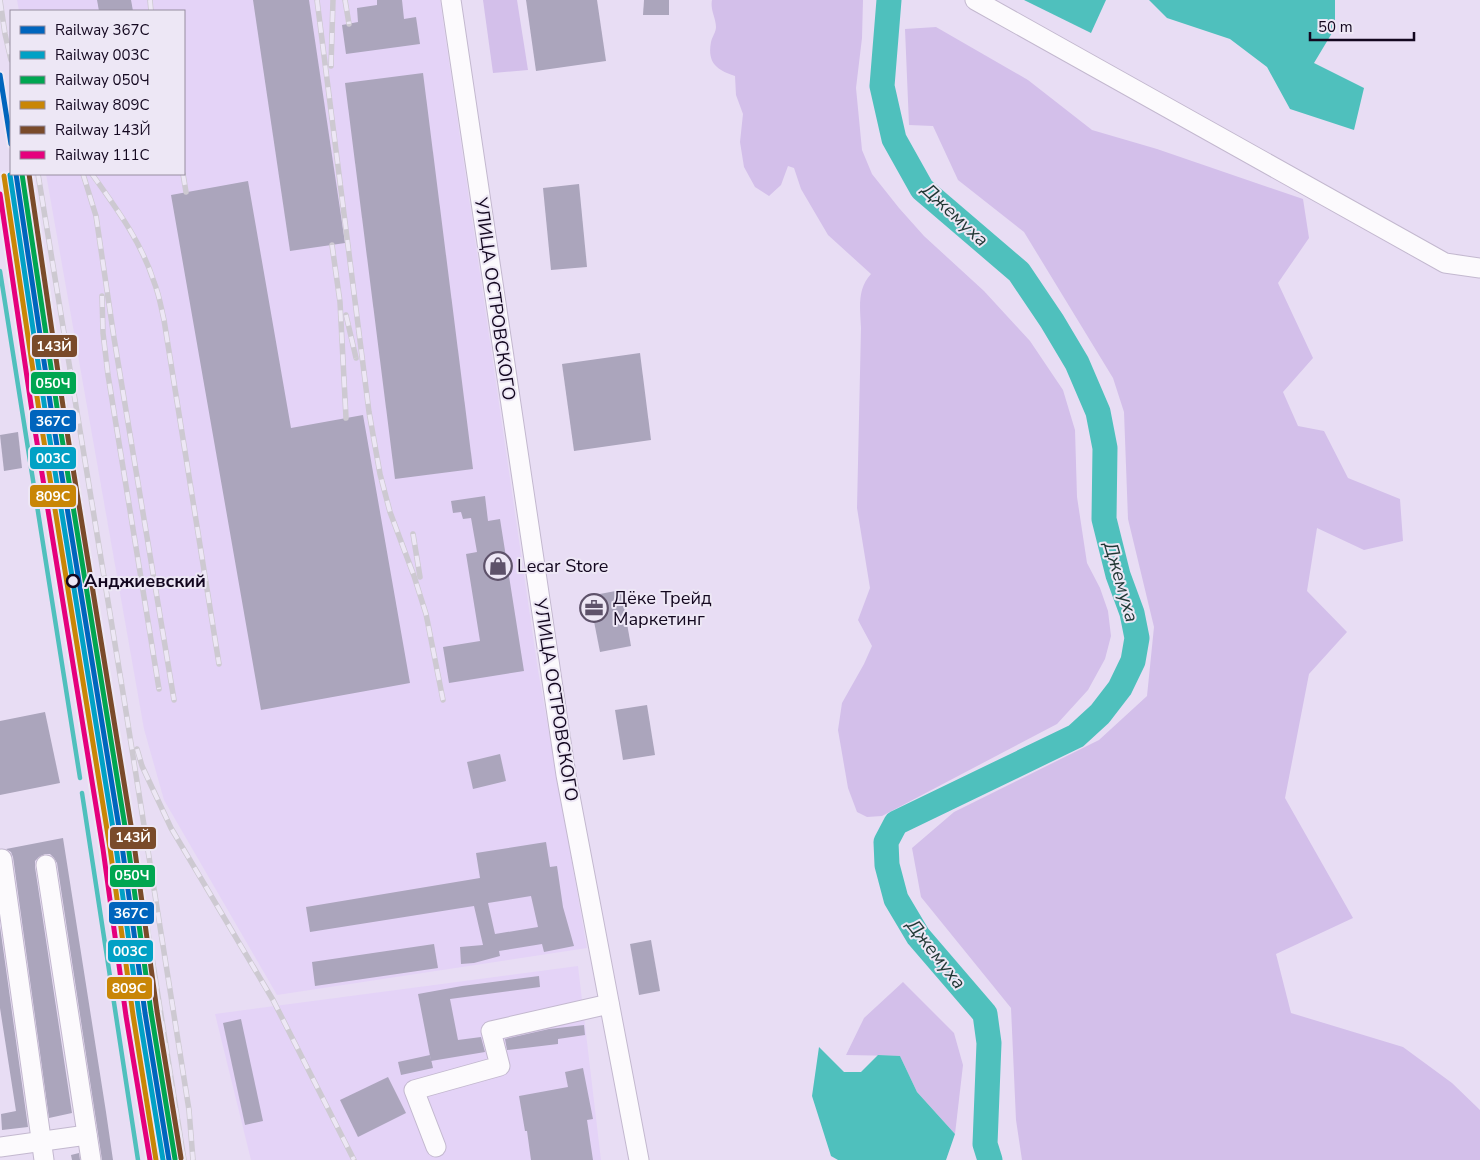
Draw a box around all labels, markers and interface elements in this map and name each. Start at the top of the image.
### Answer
legend [10,10,185,175]
scale bar [1310,10,1414,42]
text: 50 m [1318,17,1353,37]
text: Railway 367С [55,20,150,40]
text: Railway 003С [55,45,150,65]
text: Railway 050Ч [55,70,150,90]
text: Railway 809С [55,95,150,115]
text: Railway 143Й [55,120,151,140]
text: Railway 111С [55,145,150,165]
water label: Джемуха [915,177,994,253]
street label: УЛИЦА ОСТРОВСКОГО [469,195,521,402]
line badge: 143Й [31,334,78,358]
text: 143Й [36,337,72,356]
line badge: 050Ч [30,371,77,395]
text: 050Ч [36,374,70,393]
line badge: 367С [29,409,77,433]
text: 367С [36,412,71,431]
line badge: 003С [29,446,77,470]
text: 003С [36,449,71,468]
line badge: 809С [29,484,77,508]
text: 809С [36,487,71,506]
water label: Джемуха [1097,538,1145,625]
shop icon: Lecar Store [483,551,513,581]
place label: Lecar Store [517,554,608,578]
place label: Анджиевский [84,569,206,593]
marker: Анджиевский [66,574,80,588]
place label: Дёке Трейд Маркетинг [613,586,712,631]
office icon: Дёке Трейд Маркетинг [579,593,609,623]
street label: УЛИЦА ОСТРОВСКОГО [528,596,584,803]
line badge: 143Й [109,826,157,850]
text: 143Й [115,828,151,847]
line badge: 050Ч [109,864,156,888]
text: 050Ч [115,866,149,885]
line badge: 367С [108,901,155,925]
text: 367С [114,904,149,923]
water label: Джемуха [900,913,972,995]
line badge: 003С [107,939,154,963]
text: 003С [113,942,148,961]
line badge: 809С [106,976,153,1000]
text: 809С [112,979,147,998]

